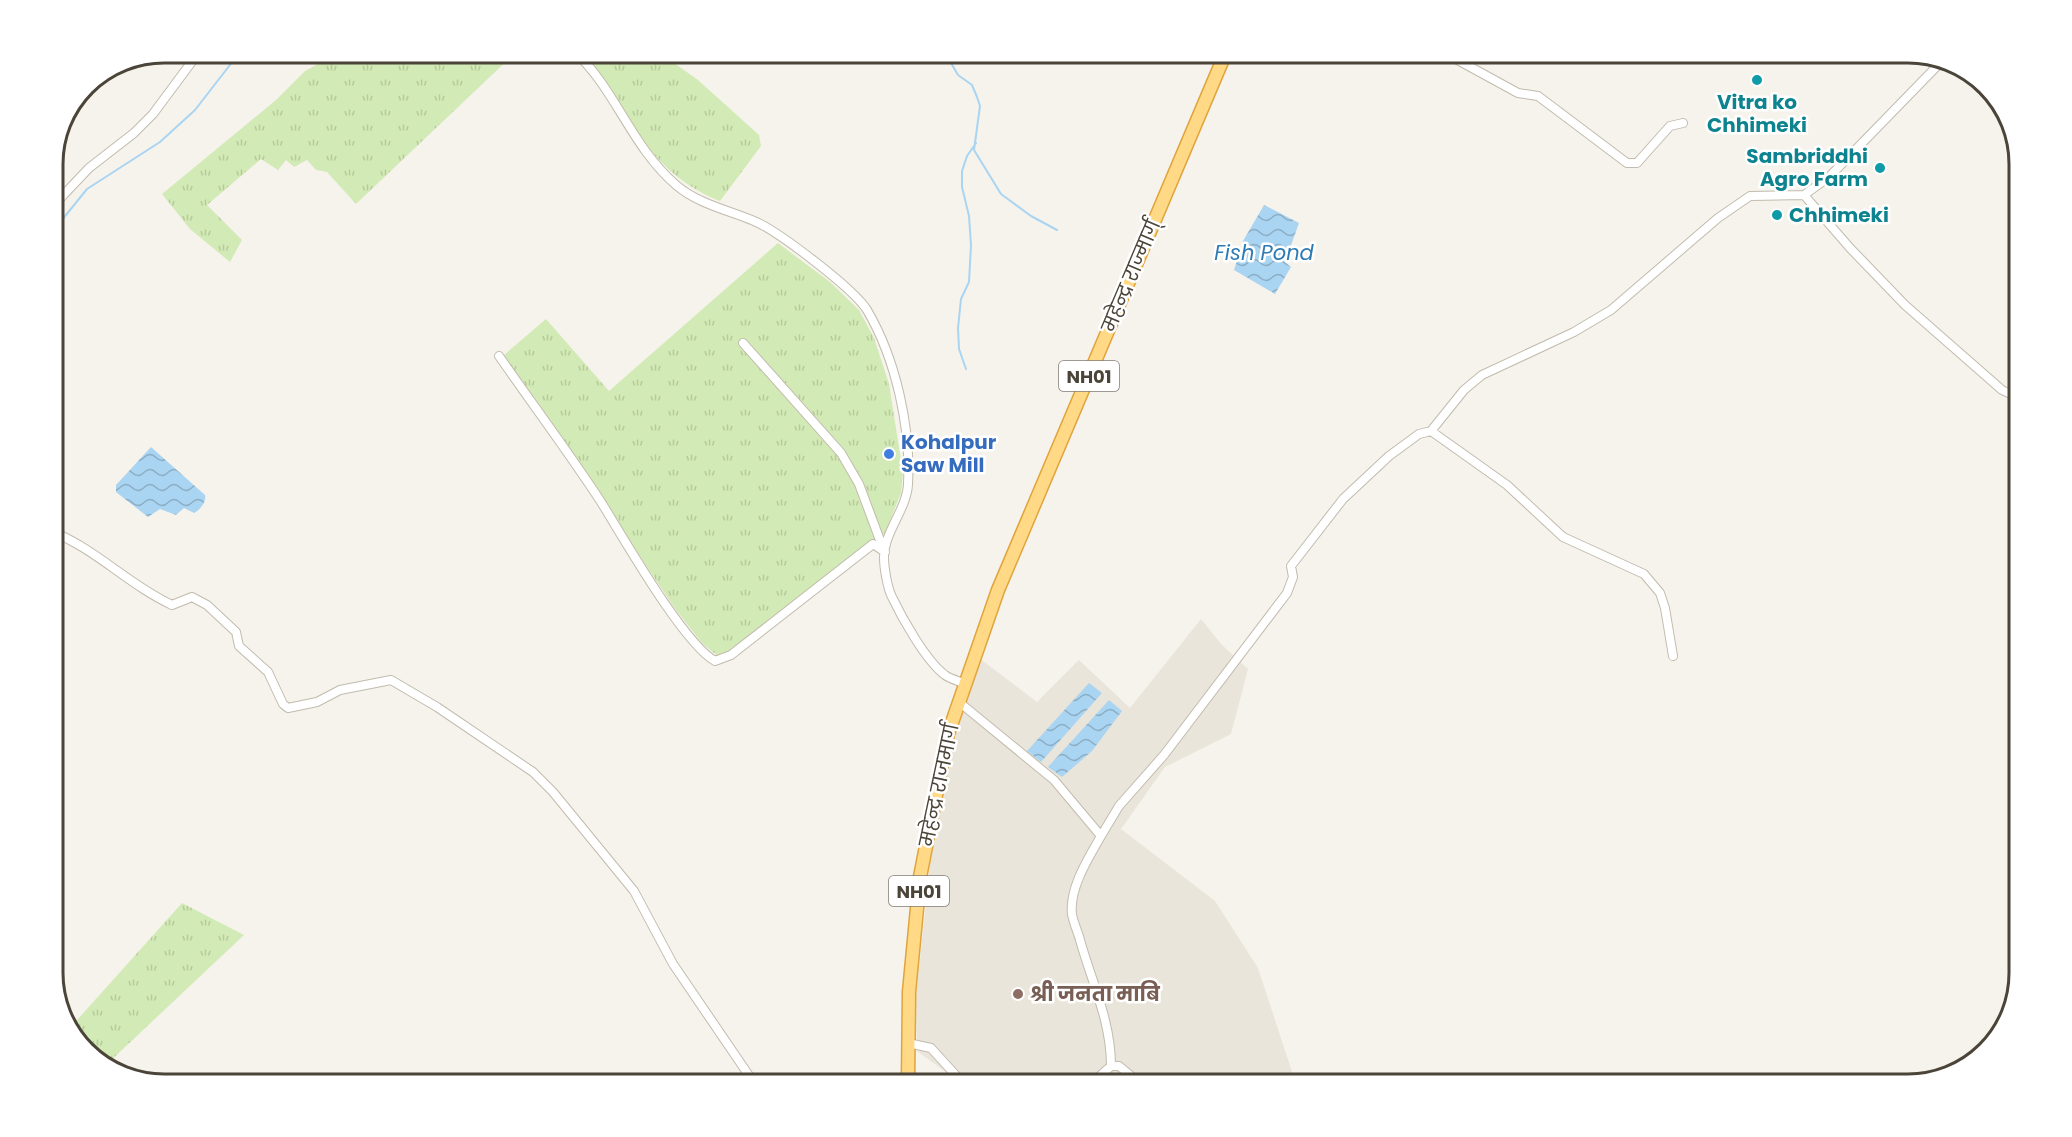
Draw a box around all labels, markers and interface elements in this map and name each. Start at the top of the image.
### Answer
marker: Vitra ko Chhimeki [1750,73,1764,87]
place label: Vitra ko Chhimeki [1707,88,1807,139]
place label: Sambriddhi Agro Farm [1746,142,1868,193]
marker: Sambriddhi Agro Farm [1873,161,1887,175]
place label: Chhimeki [1789,201,1889,229]
marker: Chhimeki [1770,208,1784,222]
street label: महेन्द्र राज्मार्ग् [1094,213,1168,337]
water label: Fish Pond [1214,238,1315,267]
road number: NH01 [1059,361,1119,391]
place label: Kohalpur Saw Mill [901,428,997,479]
marker: Kohalpur Saw Mill [882,447,896,461]
street label: महेन्द्र राजमार्ग [912,718,966,850]
road number: NH01 [889,876,949,906]
place label: श्री जनता माबि [1030,980,1161,1008]
marker: श्री जनता माबि [1011,987,1025,1001]

